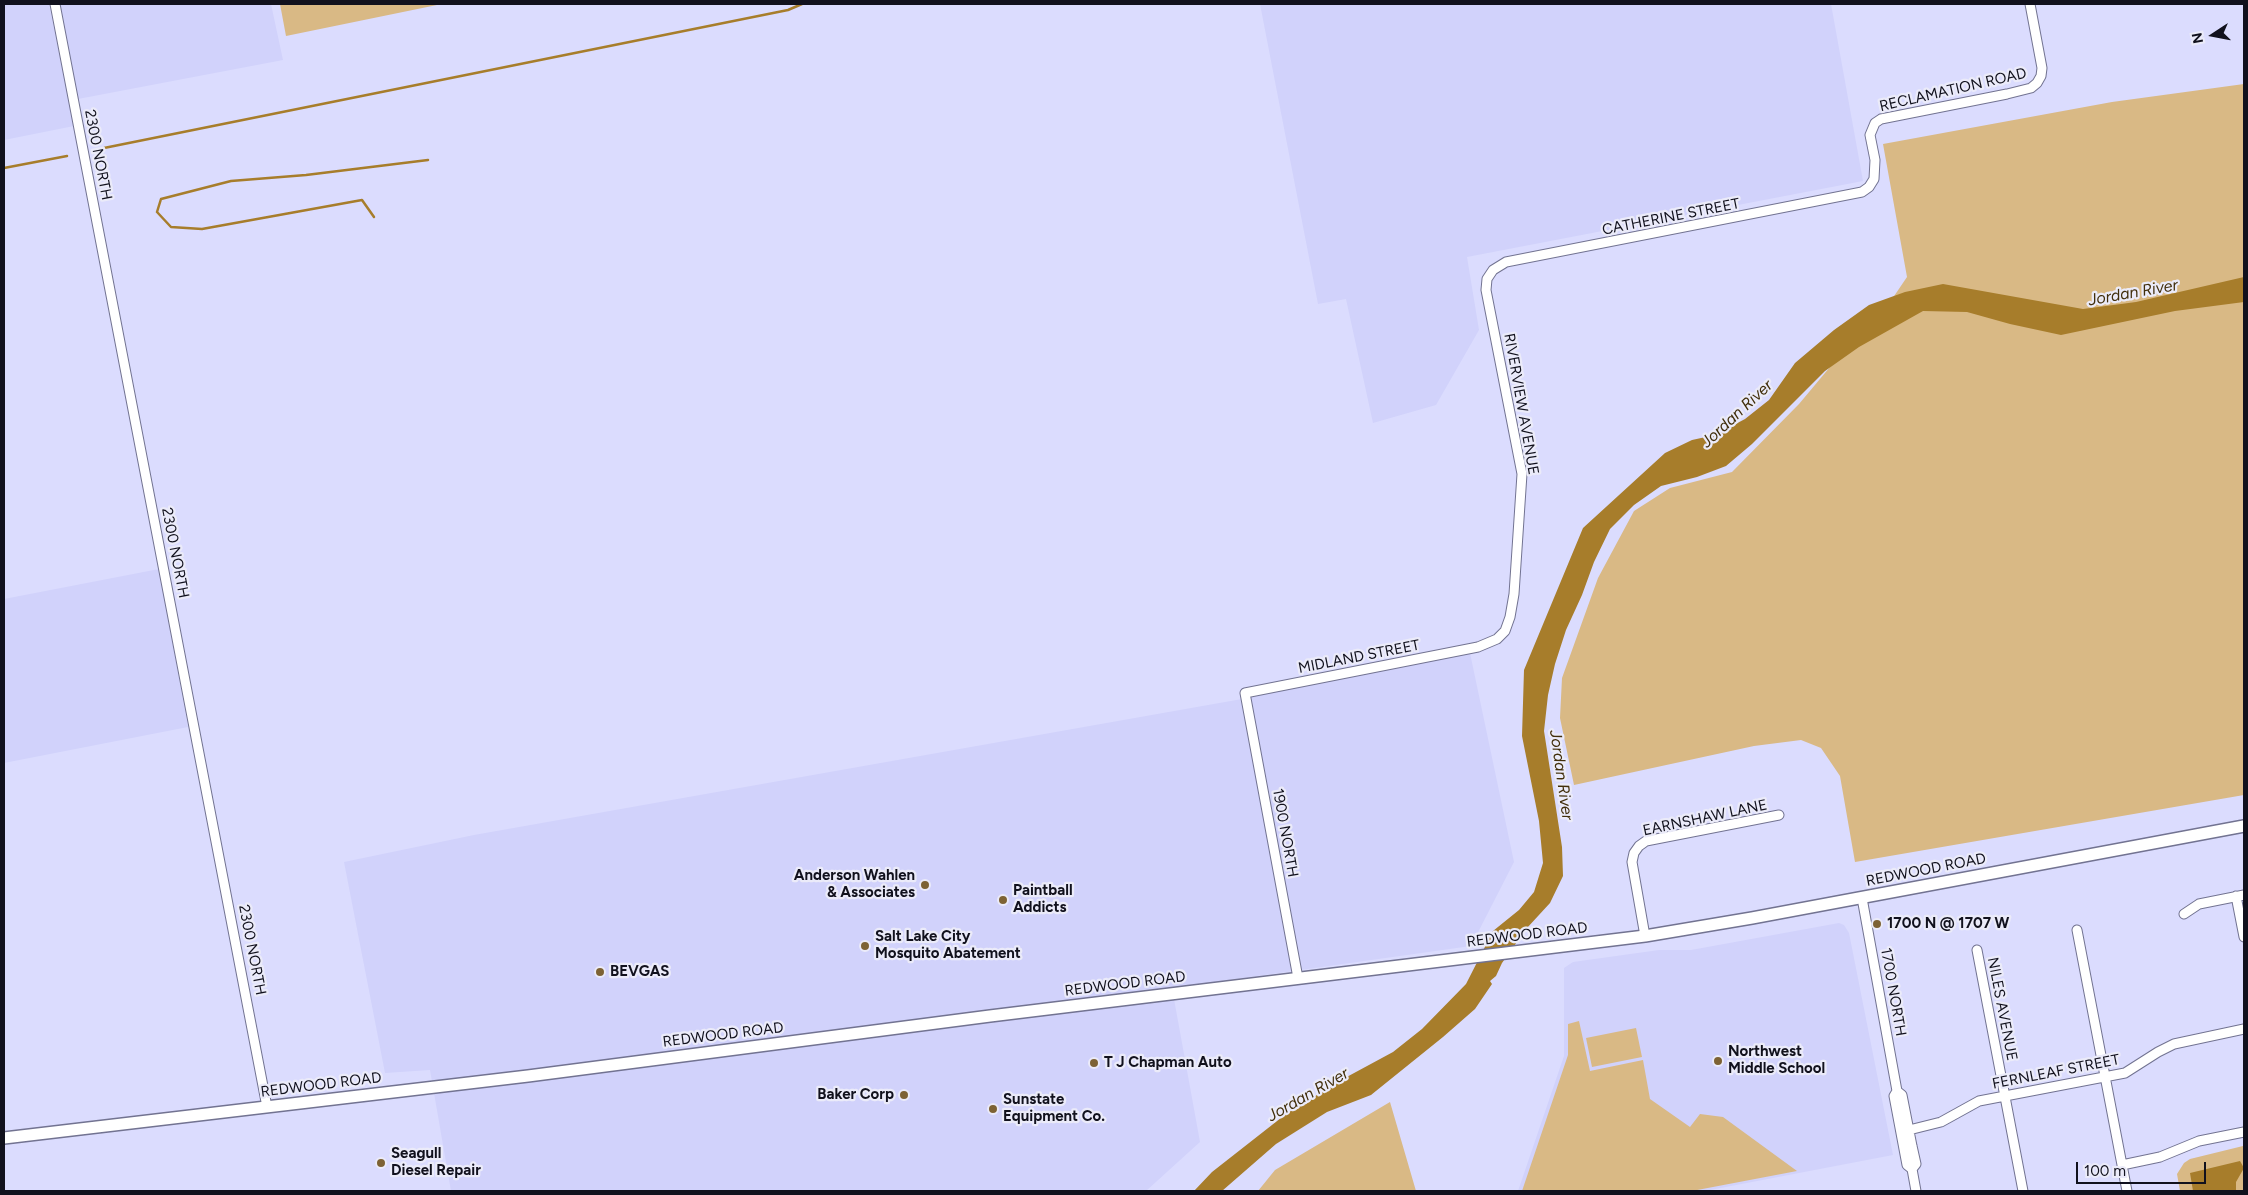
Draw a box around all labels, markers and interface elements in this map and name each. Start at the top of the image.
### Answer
north arrow [2188,10,2238,60]
text: N [2188,31,2207,45]
street label: RECLAMATION ROAD [1878,64,2028,116]
street label: 2300 NORTH [80,108,116,202]
street label: CATHERINE STREET [1601,195,1741,239]
water label: Jordan River [2087,276,2179,310]
street label: RIVERVIEW AVENUE [1500,332,1542,476]
water label: Jordan River [1697,376,1777,452]
street label: 2300 NORTH [157,506,193,600]
street label: MIDLAND STREET [1297,636,1421,678]
water label: Jordan River [1545,729,1577,821]
street label: 1900 NORTH [1268,787,1302,879]
street label: EARNSHAW LANE [1641,796,1769,840]
street label: REDWOOD ROAD [1865,850,1987,890]
place label: Anderson Wahlen & Associates [794,867,915,902]
marker: Anderson Wahlen & Associates [919,879,931,891]
place label: Paintball Addicts [1013,882,1073,917]
marker: Paintball Addicts [997,894,1009,906]
street label: 2300 NORTH [234,903,270,997]
place label: 1700 N @ 1707 W [1887,915,2009,933]
marker: 1700 N @ 1707 W [1871,918,1883,930]
street label: REDWOOD ROAD [1466,919,1588,951]
place label: Salt Lake City Mosquito Abatement [875,928,1021,963]
marker: Salt Lake City Mosquito Abatement [859,940,871,952]
street label: 1700 NORTH [1876,946,1910,1038]
street label: NILES AVENUE [1983,956,2021,1062]
place label: BEVGAS [610,963,669,981]
marker: BEVGAS [594,966,606,978]
street label: REDWOOD ROAD [1064,968,1186,1000]
street label: REDWOOD ROAD [662,1019,784,1051]
place label: Northwest Middle School [1728,1043,1825,1078]
street label: FERNLEAF STREET [1991,1051,2121,1093]
place label: T J Chapman Auto [1104,1054,1232,1072]
marker: Northwest Middle School [1712,1055,1724,1067]
marker: T J Chapman Auto [1088,1057,1100,1069]
water label: Jordan River [1264,1064,1352,1126]
street label: REDWOOD ROAD [260,1069,382,1101]
place label: Baker Corp [817,1086,894,1104]
marker: Baker Corp [898,1089,910,1101]
place label: Sunstate Equipment Co. [1003,1091,1105,1126]
marker: Sunstate Equipment Co. [987,1103,999,1115]
place label: Seagull Diesel Repair [391,1145,481,1180]
scale bar [2078,1152,2208,1184]
marker: Seagull Diesel Repair [375,1157,387,1169]
text: 100 m [2084,1162,2126,1180]

